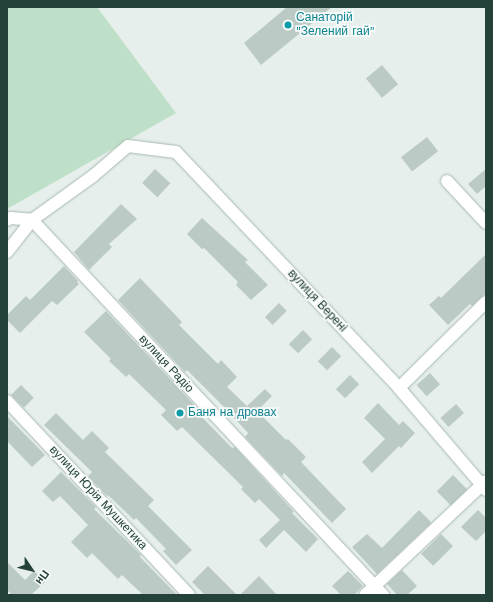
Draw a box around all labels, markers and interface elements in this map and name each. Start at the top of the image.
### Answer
place label: Санаторій "Зелений гай" [296,11,374,39]
marker: Санаторій "Зелений гай" [283,20,293,30]
street label: вулиця Верені [284,267,350,335]
street label: вулиця Радіо [136,332,196,396]
place label: Баня на дровах [188,406,276,420]
marker: Баня на дровах [175,408,185,418]
street label: вулиця Юрія Мушкетика [46,443,150,553]
north arrow [12,550,52,590]
text: Пн [33,567,52,587]

